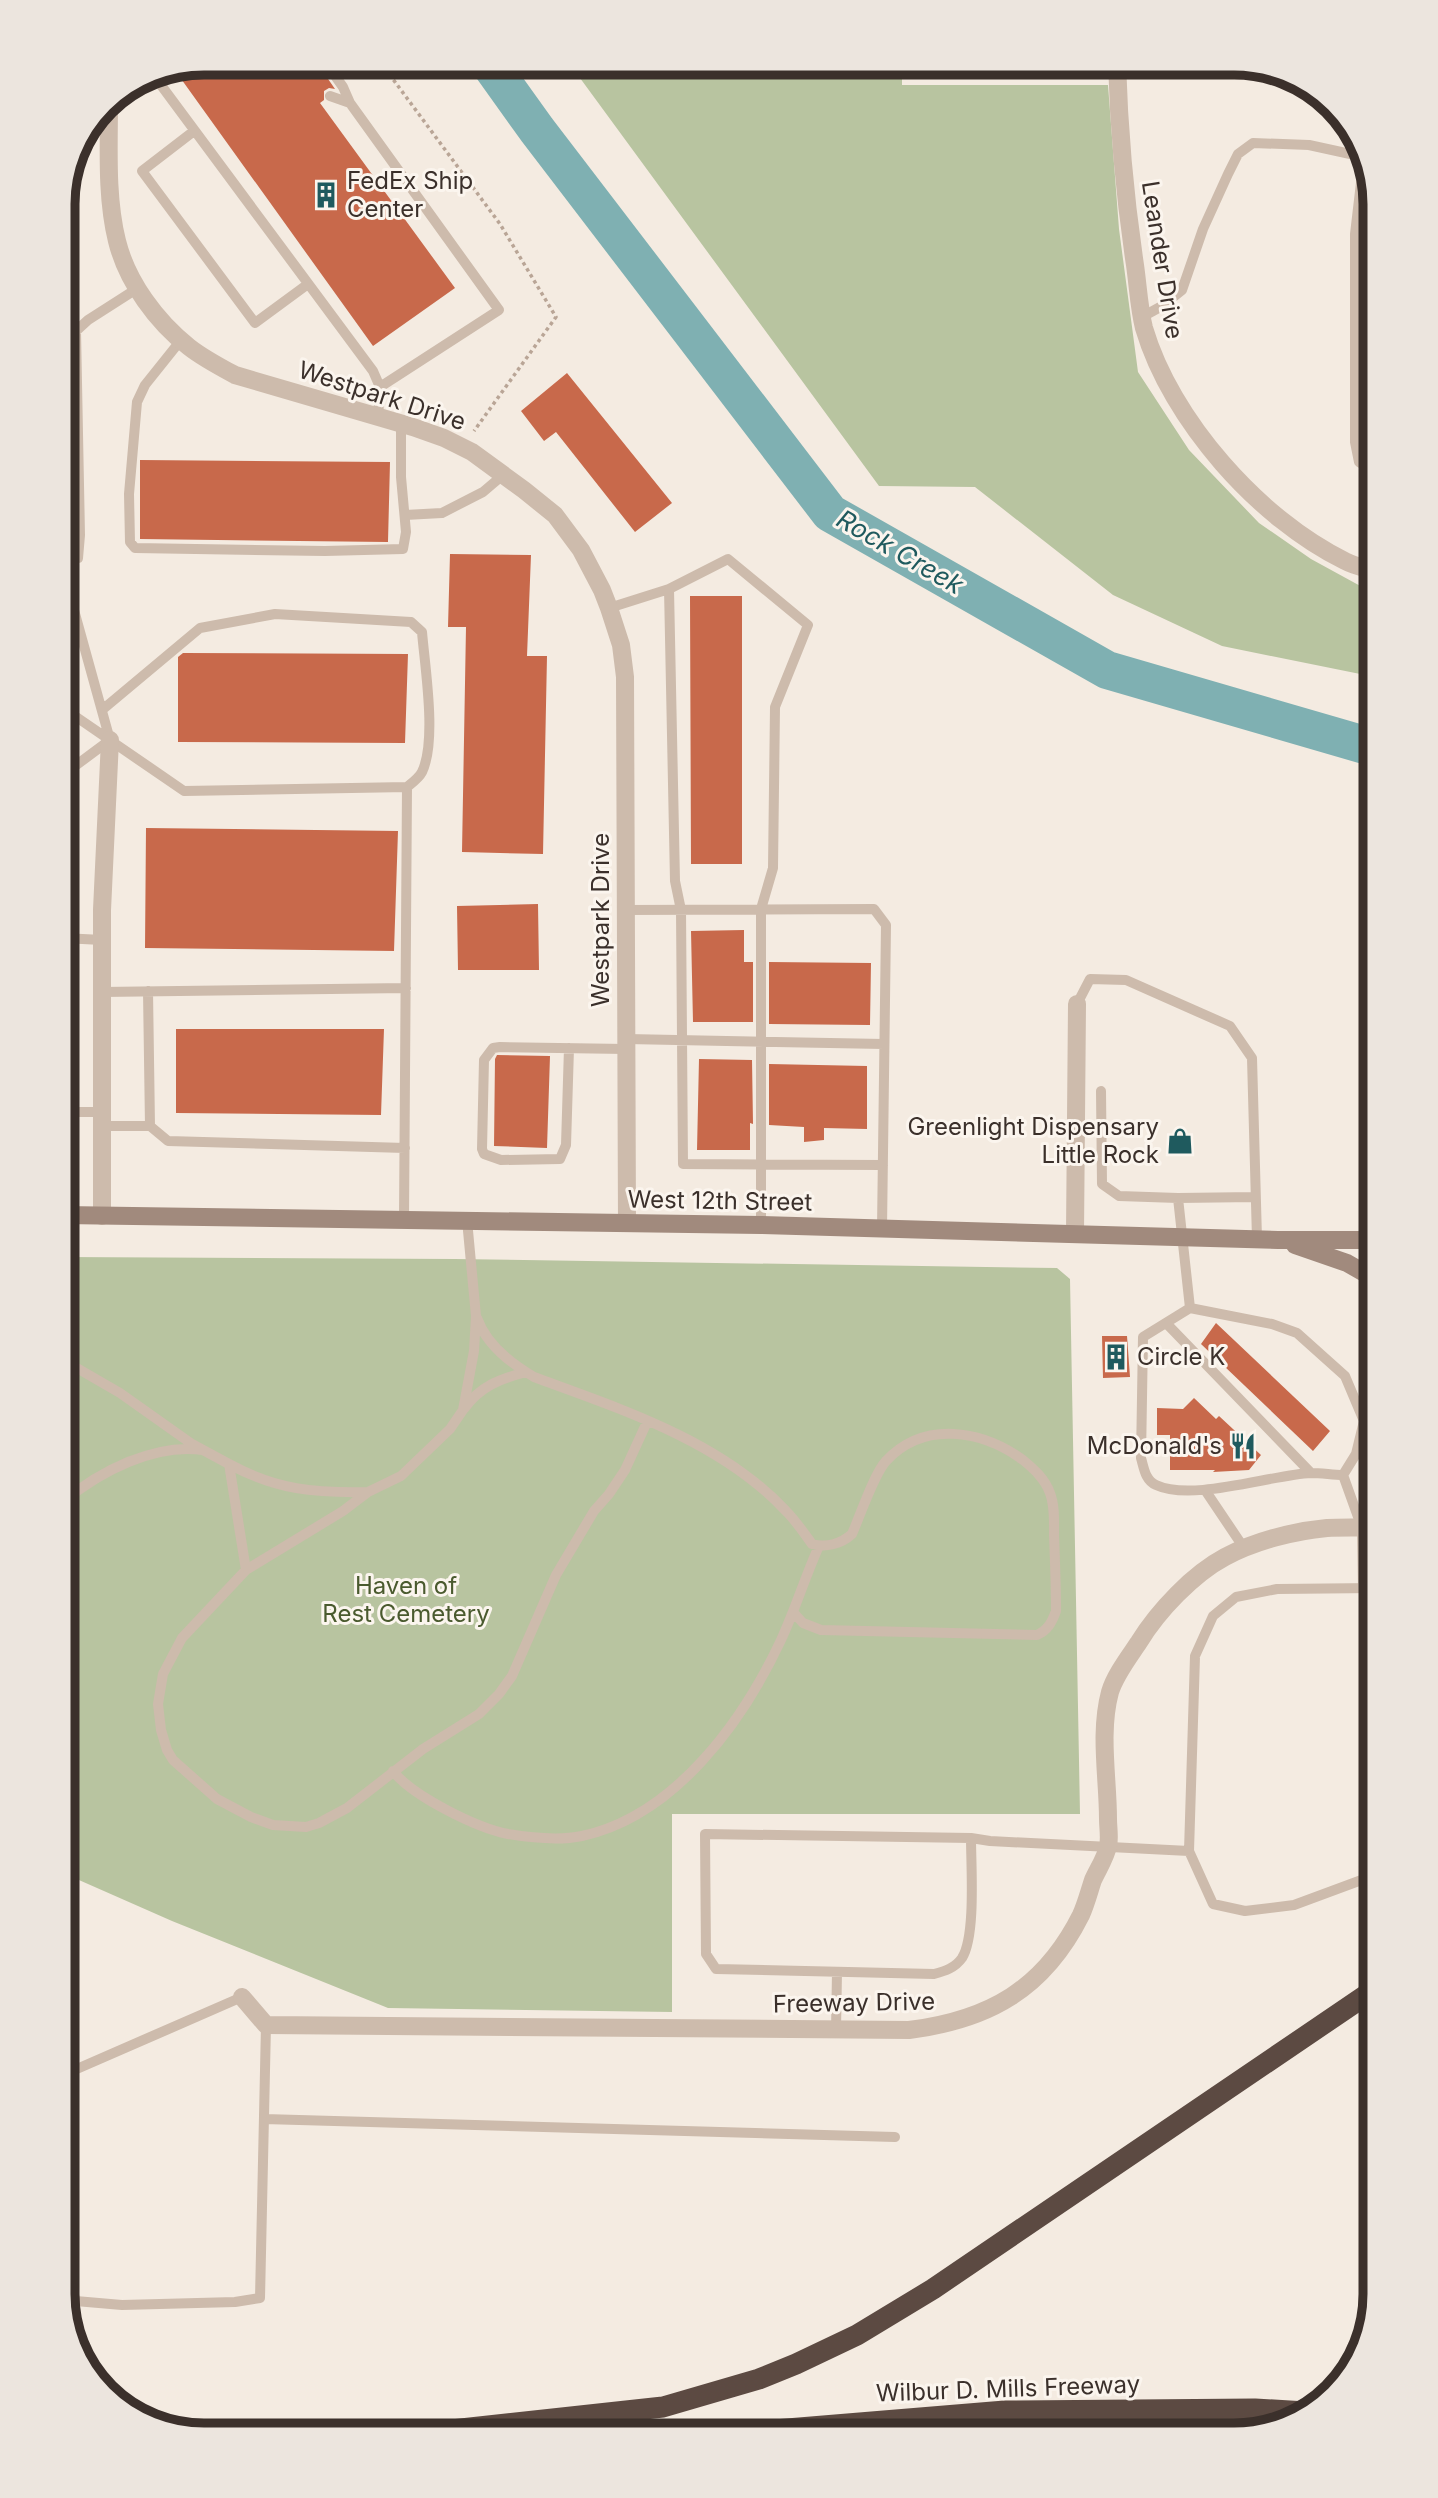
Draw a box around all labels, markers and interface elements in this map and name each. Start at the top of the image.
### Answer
place label: FedEx Ship Center [347,166,473,223]
street label: Leander Drive [1136,179,1189,341]
building icon: FedEx Ship Center [311,180,341,210]
street label: Westpark Drive [295,355,469,436]
water label: Rock Creek [831,503,970,601]
street label: Westpark Drive [586,833,615,1007]
place label: Greenlight Dispensary Little Rock [907,1112,1159,1169]
shop icon: Greenlight Dispensary Little Rock [1165,1126,1195,1156]
street label: West 12th Street [627,1184,813,1217]
building icon: Circle K [1101,1342,1131,1372]
place label: Circle K [1137,1342,1225,1371]
place label: McDonald's [1087,1431,1222,1460]
restaurant icon: McDonald's [1228,1431,1258,1461]
park label: Haven of Rest Cemetery [322,1571,490,1628]
street label: Freeway Drive [773,1987,935,2018]
street label: Wilbur D. Mills Freeway [875,2369,1141,2408]

